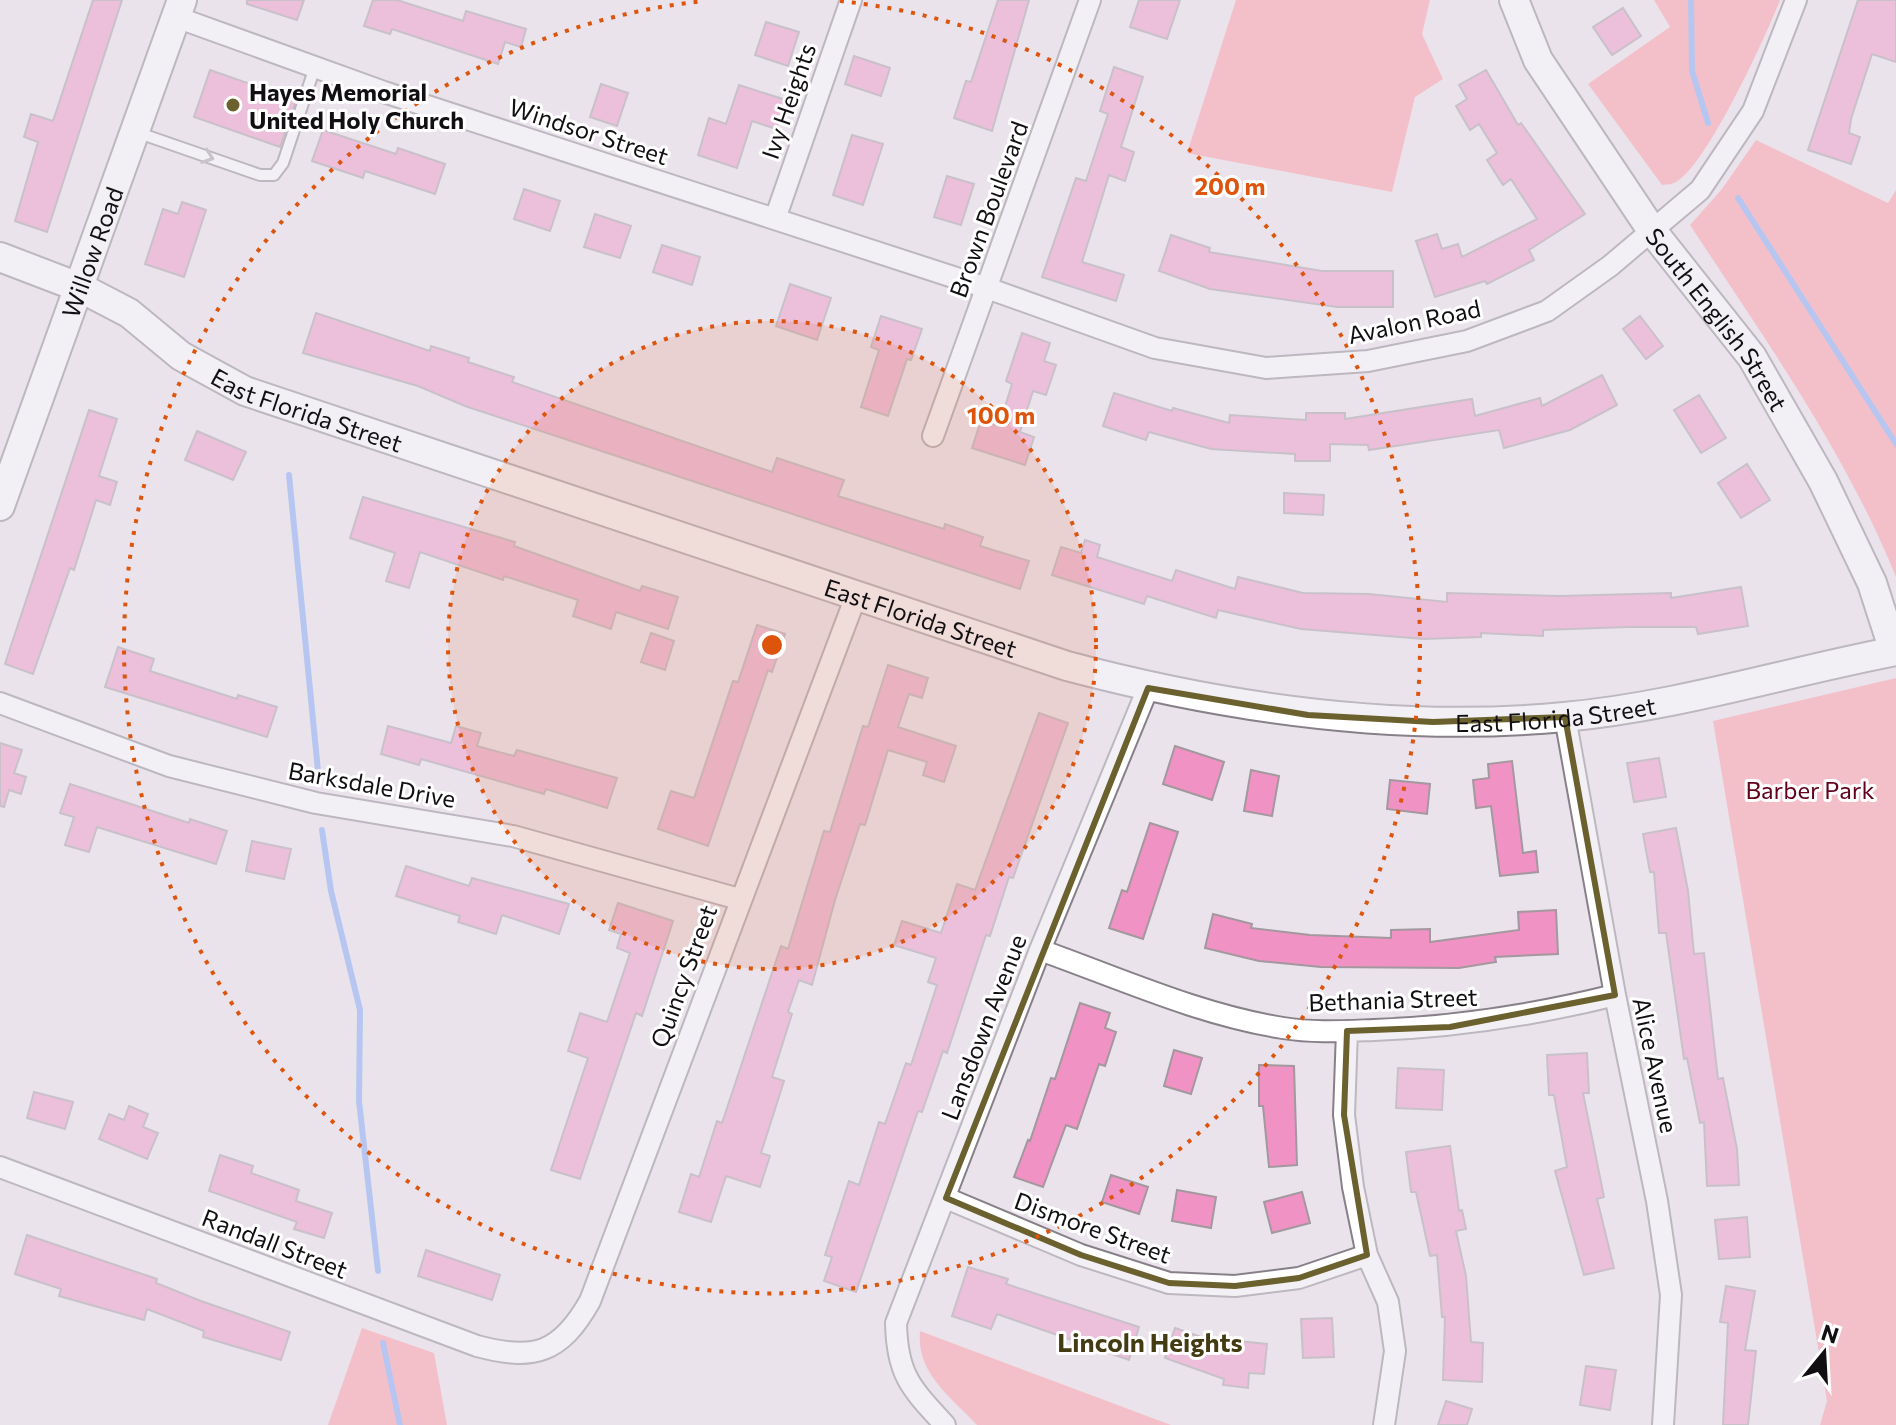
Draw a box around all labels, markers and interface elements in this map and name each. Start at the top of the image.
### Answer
street label: Ivy Heights [755,39,821,163]
place label: Hayes Memorial United Holy Church [249,77,464,134]
street label: Windsor Street [506,92,672,170]
marker: Hayes Memorial United Holy Church [224,96,242,114]
street label: Brown Boulevard [943,117,1033,301]
one-way arrow [200,147,214,163]
text: 200 m [1195,171,1265,200]
street label: Willow Road [55,183,128,321]
street label: South English Street [1641,222,1794,416]
street label: Avalon Road [1345,293,1483,349]
street label: East Florida Street [207,361,406,457]
text: 100 m [967,400,1035,429]
street label: East Florida Street [821,571,1021,663]
centre of rings [758,631,786,659]
street label: East Florida Street [1455,690,1658,737]
street label: Barksdale Drive [286,755,458,813]
park label: Barber Park [1746,775,1874,804]
street label: Quincy Street [644,901,722,1051]
street label: Lansdown Avenue [934,930,1032,1124]
street label: Bethania Street [1308,982,1478,1016]
street label: Alice Avenue [1627,995,1685,1135]
street label: Dismore Street [1011,1185,1175,1269]
street label: Randall Street [198,1202,352,1284]
north arrow [1784,1313,1864,1393]
text: N [1818,1318,1842,1349]
district label: Lincoln Heights [1057,1326,1243,1357]

